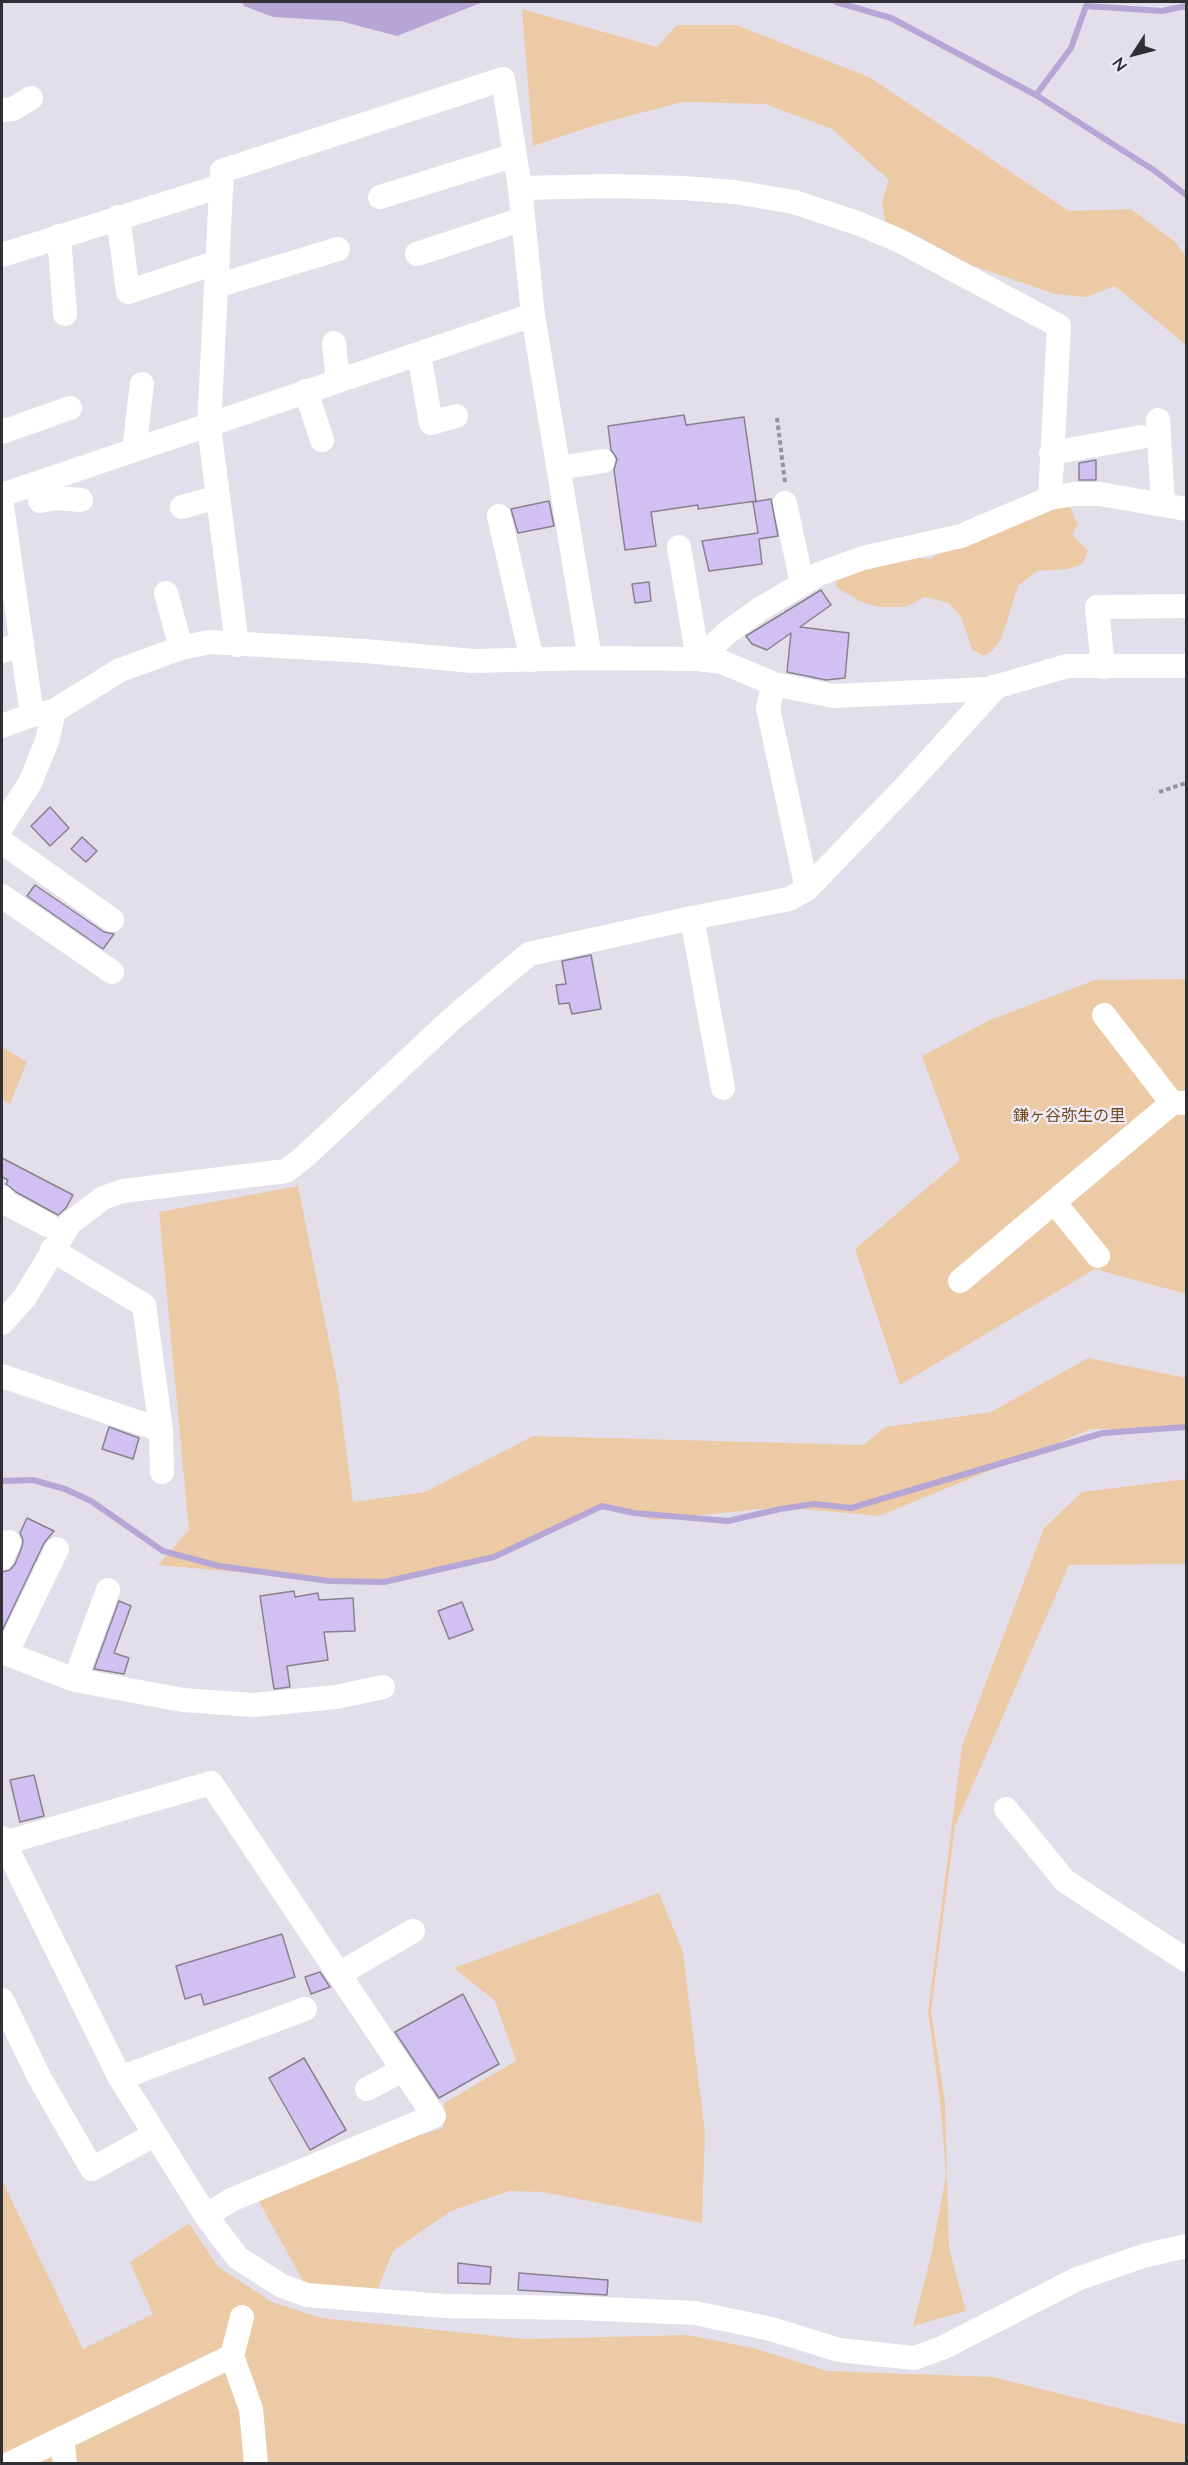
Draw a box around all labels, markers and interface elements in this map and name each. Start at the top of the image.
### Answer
north arrow [1104,24,1164,84]
text: N [1108,54,1130,75]
park label: 鎌ヶ谷弥生の里 [1013,1106,1125,1126]

